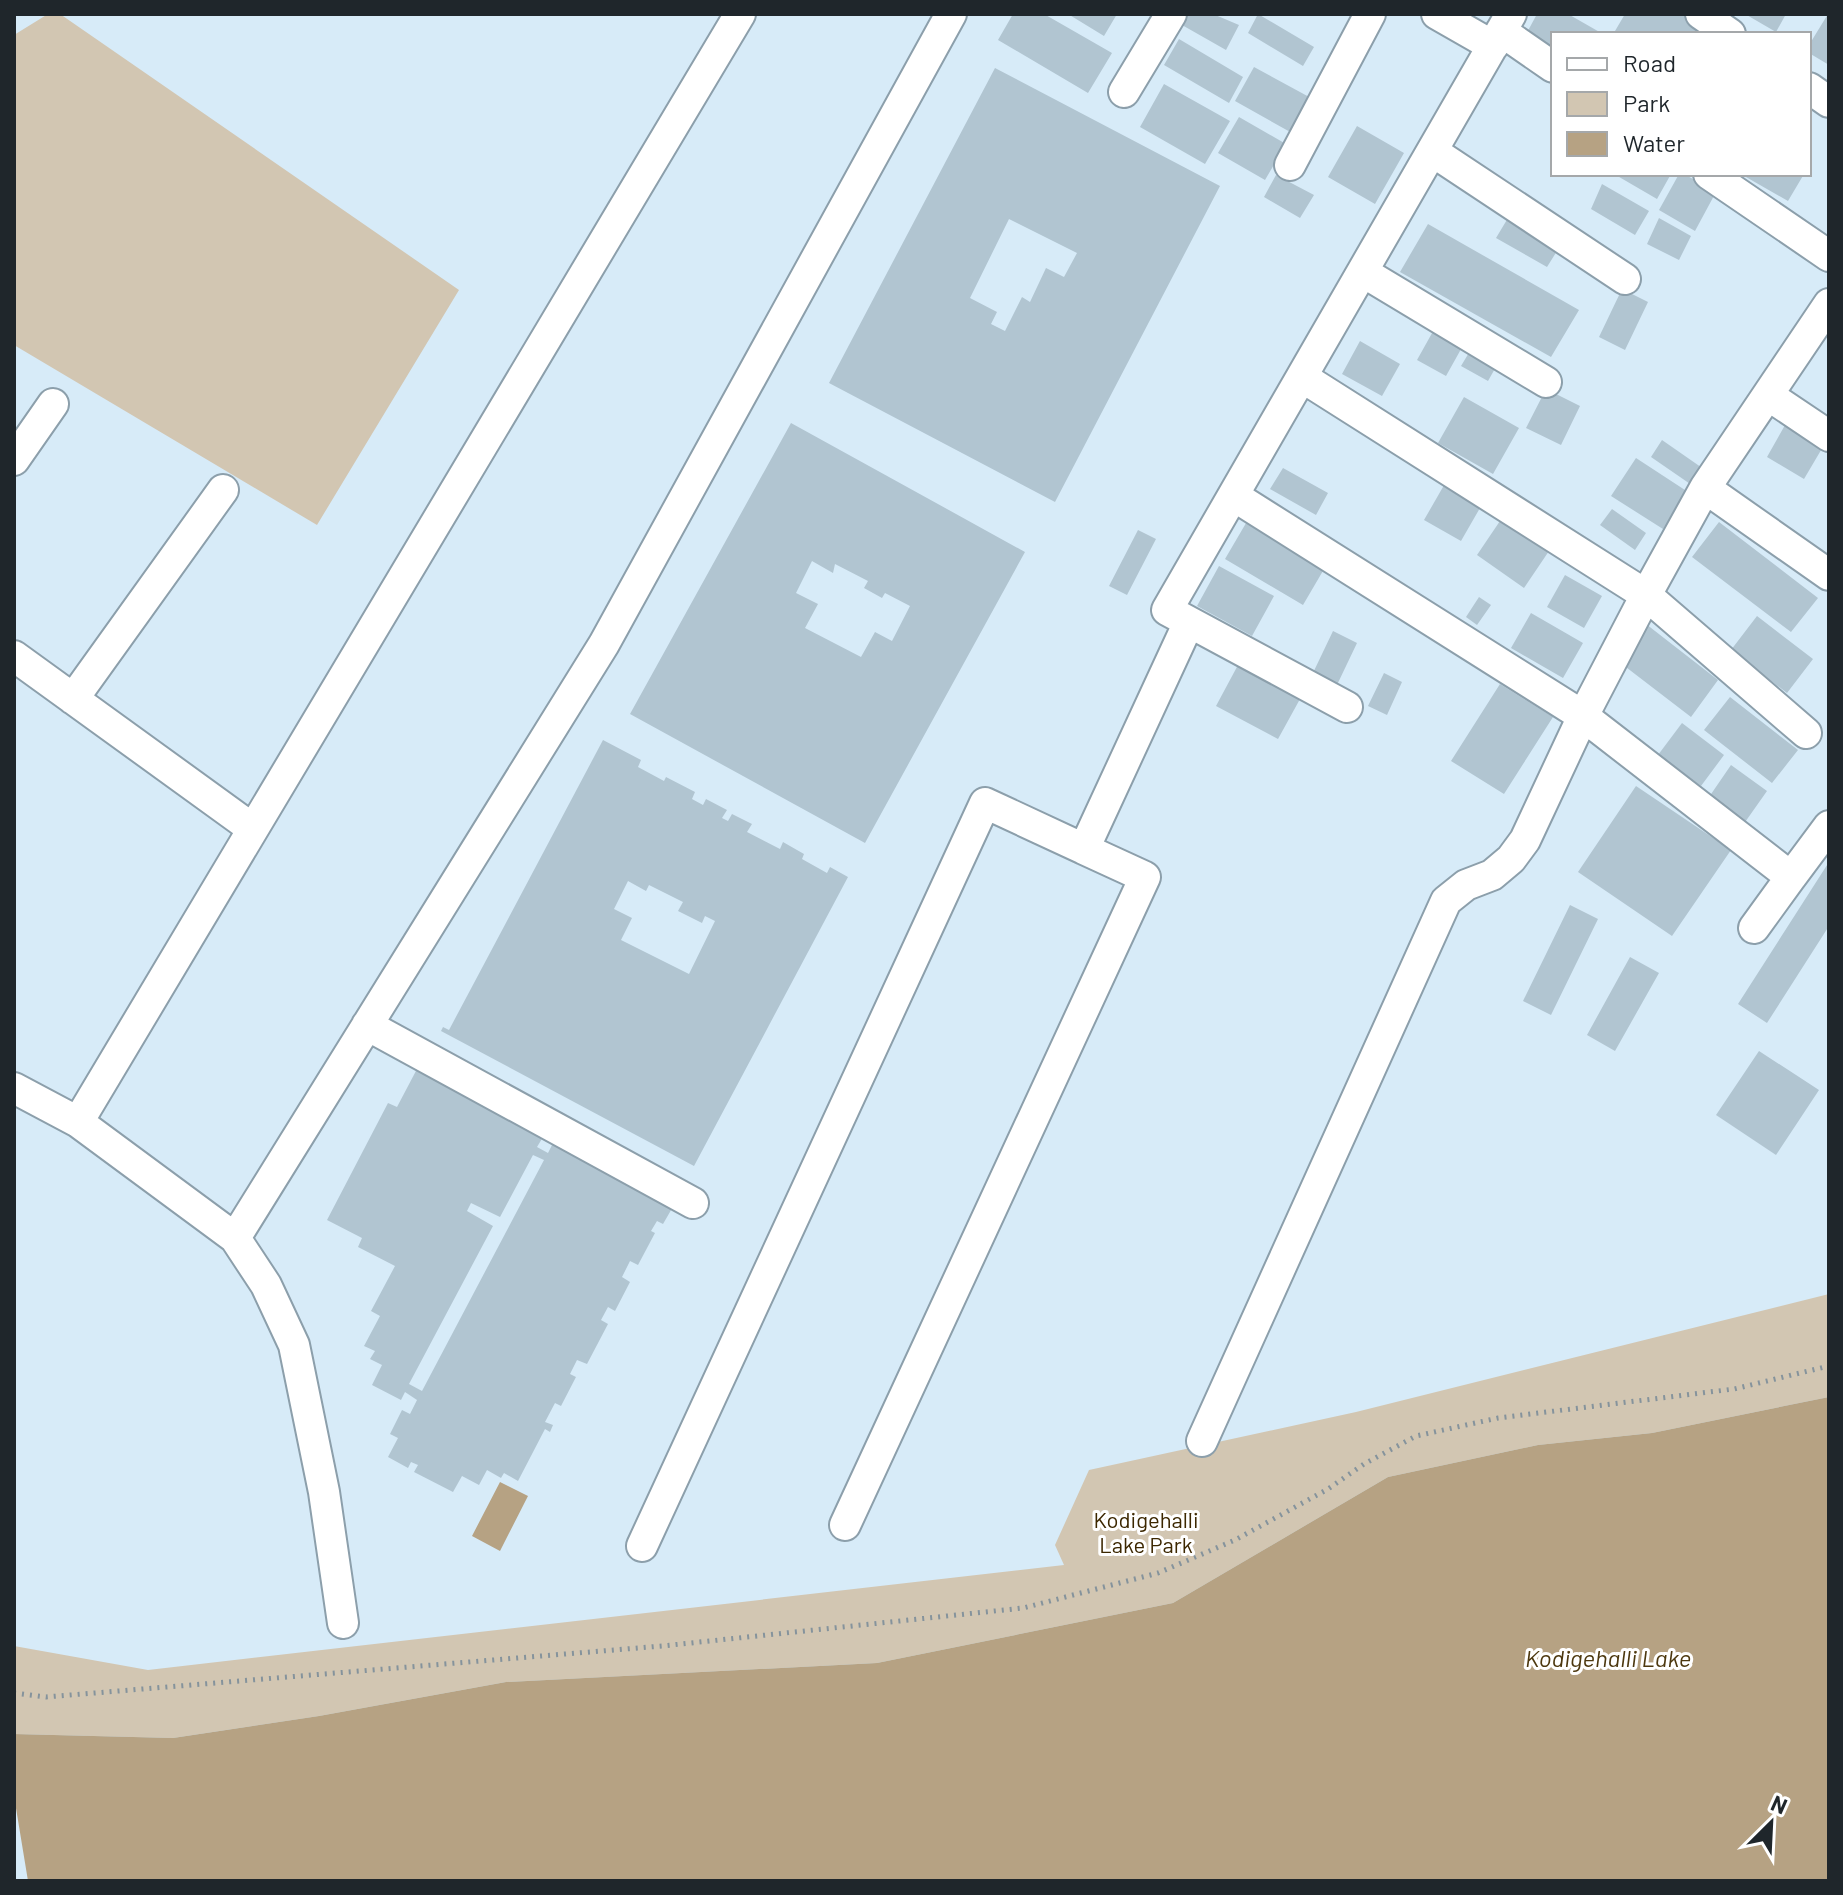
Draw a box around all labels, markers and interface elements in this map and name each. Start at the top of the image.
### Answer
legend [1551,32,1811,176]
text: Road [1623,48,1676,77]
text: Park [1623,88,1670,117]
text: Water [1623,128,1685,157]
park label: Kodigehalli Lake Park [1093,1506,1199,1557]
water label: Kodigehalli Lake [1525,1643,1691,1672]
north arrow [1731,1783,1811,1863]
text: N [1768,1789,1792,1819]

